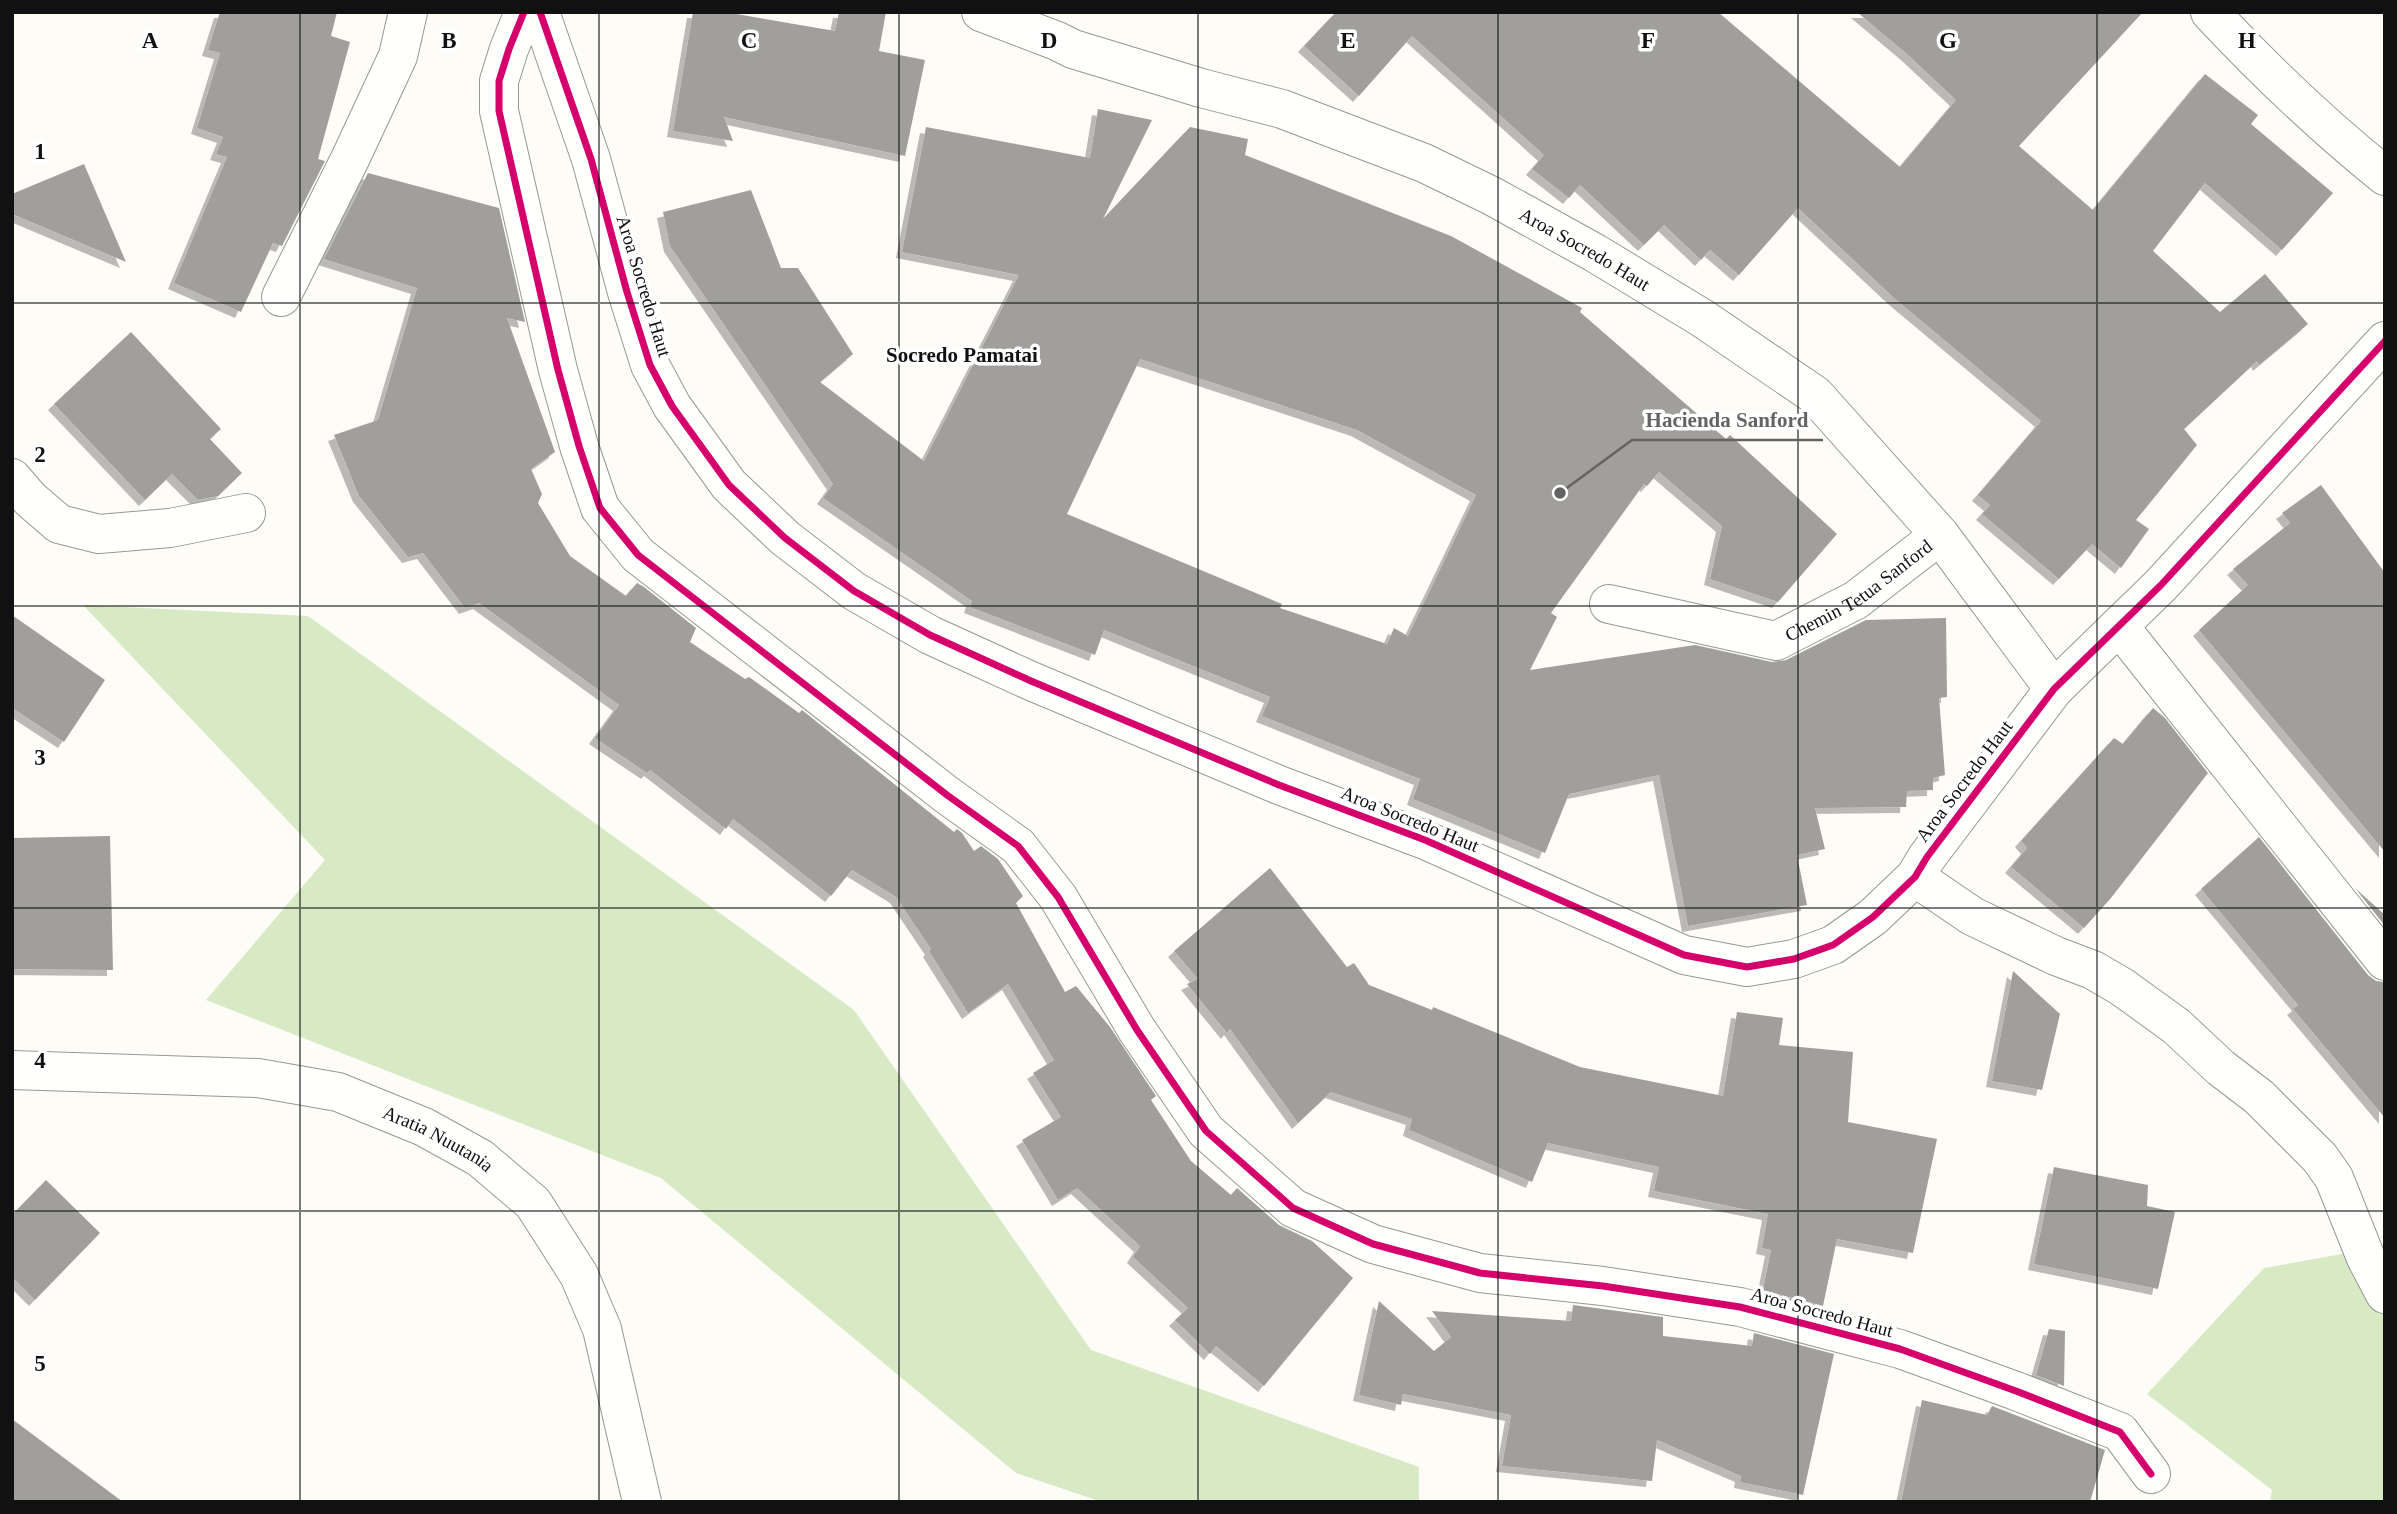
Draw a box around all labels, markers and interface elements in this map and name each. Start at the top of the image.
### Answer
text: A [142,28,159,53]
text: B [441,28,457,53]
text: C [741,28,757,53]
text: D [1041,28,1057,53]
text: E [1340,28,1356,53]
text: F [1641,28,1655,53]
text: G [1939,28,1957,53]
text: H [2238,28,2256,53]
text: 1 [34,139,46,164]
street label: Aroa Socredo Haut [1516,203,1654,295]
street label: Aroa Socredo Haut [613,213,676,360]
district label: Socredo Pamatai [886,343,1038,367]
callout: Hacienda Sanford [1632,398,1823,440]
text: Hacienda Sanford [1646,408,1809,432]
text: 2 [34,442,46,467]
street label: Chemin Tetua Sanford [1781,535,1936,645]
street label: Aroa Socredo Haut [1911,716,2017,846]
text: 3 [34,745,46,770]
street label: Aroa Socredo Haut [1338,782,1483,856]
text: 4 [34,1048,46,1073]
street label: Aratia Nuutania [380,1101,498,1176]
street label: Aroa Socredo Haut [1748,1283,1896,1341]
text: 5 [34,1351,46,1376]

